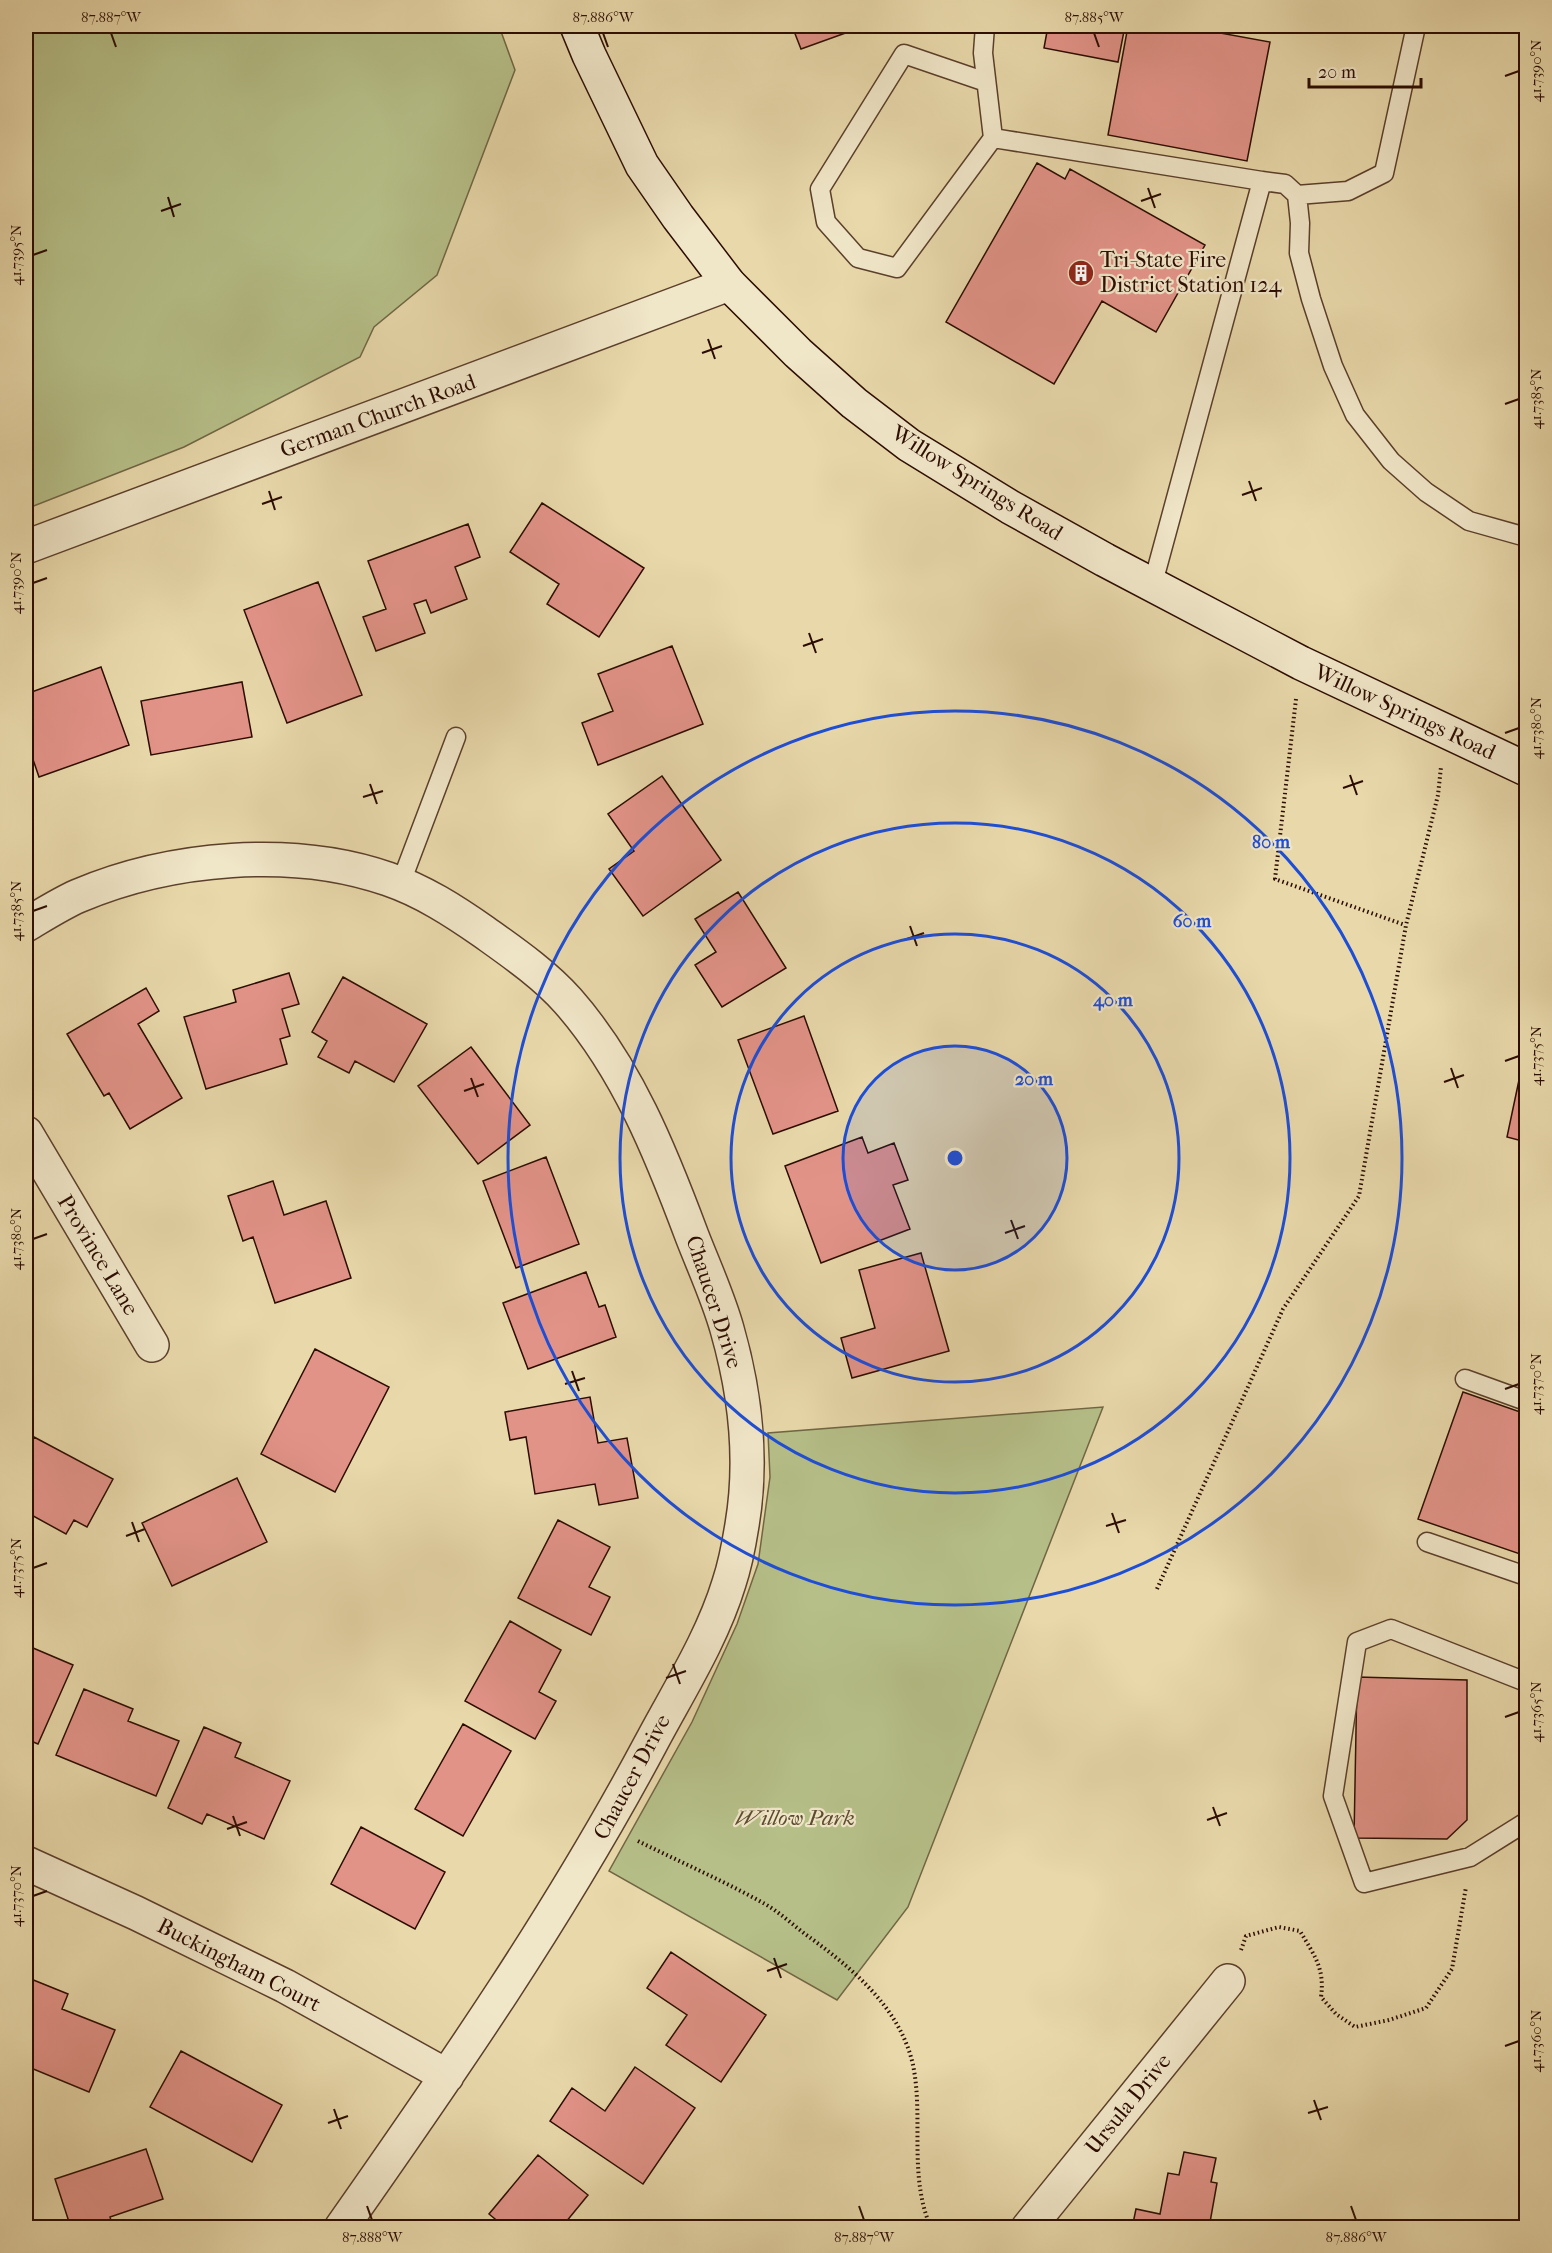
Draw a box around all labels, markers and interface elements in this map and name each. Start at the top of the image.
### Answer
text: 87.887°W [81,8,142,26]
text: 87.886°W [573,8,635,26]
text: 87.885°W [1064,8,1125,26]
text: 41.7390°N [1527,39,1545,102]
scale bar [1309,51,1422,89]
text: 20 m [1318,62,1356,83]
text: 41.7395°N [7,224,25,285]
place label: Tri-State Fire District Station 124 [1100,247,1282,298]
building icon: Tri-State Fire District Station 124 [1066,258,1096,288]
street label: German Church Road [277,368,480,463]
text: 41.7385°N [1527,368,1545,429]
street label: Willow Springs Road [886,419,1068,547]
text: 41.7390°N [7,551,25,614]
street label: Willow Springs Road [1309,658,1501,766]
text: 41.7380°N [1527,696,1545,759]
text: 80 m [1252,832,1291,853]
text: 41.7385°N [7,880,25,941]
text: 60 m [1173,911,1212,932]
text: 40 m [1092,990,1134,1011]
text: 41.7375°N [1527,1025,1545,1086]
text: 20 m [1015,1069,1054,1090]
centre of rings [945,1148,965,1168]
street label: Province Lane [52,1190,144,1320]
text: 41.7380°N [7,1207,25,1270]
street label: Chaucer Drive [680,1232,748,1372]
text: 41.7370°N [1527,1352,1545,1415]
text: 41.7375°N [7,1537,25,1598]
text: 41.7365°N [1527,1681,1545,1743]
street label: Chaucer Drive [588,1710,676,1844]
park label: Willow Park [735,1805,855,1831]
text: 41.7370°N [7,1864,25,1927]
street label: Buckingham Court [153,1913,325,2017]
text: 41.7360°N [1527,2009,1545,2072]
street label: Ursula Drive [1080,2048,1176,2159]
text: 87.888°W [342,2228,403,2246]
text: 87.887°W [834,2228,895,2246]
text: 87.886°W [1326,2228,1388,2246]

